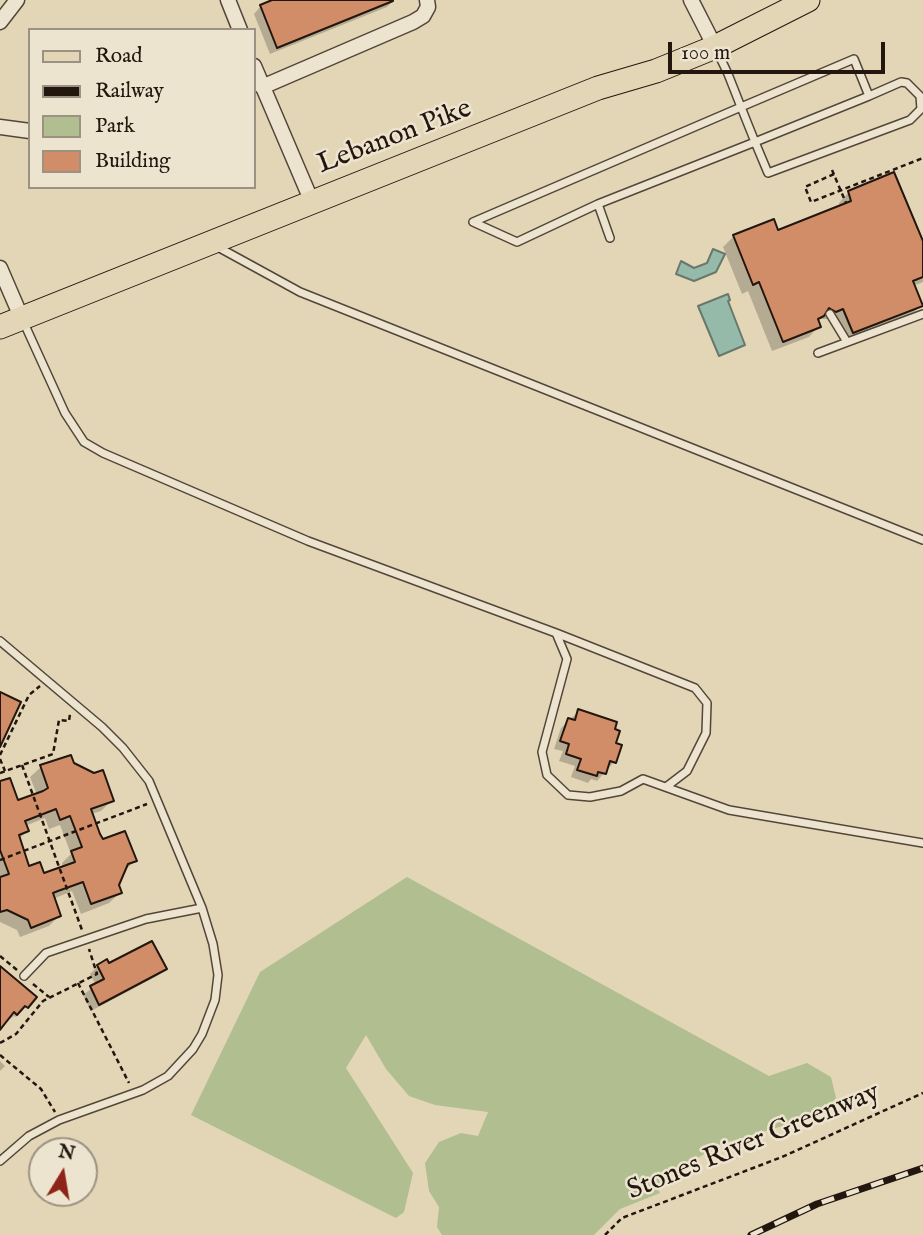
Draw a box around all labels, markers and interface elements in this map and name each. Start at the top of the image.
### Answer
legend [28,28,256,189]
scale bar [671,28,888,72]
text: 100 m [681,40,730,67]
text: Road [95,43,142,70]
text: Railway [95,78,164,105]
street label: Lebanon Pike [313,93,477,183]
text: Park [95,113,135,140]
text: Building [95,148,170,175]
street label: Stones River Greenway [623,1077,885,1209]
north arrow [28,1137,98,1207]
text: N [56,1140,77,1167]

